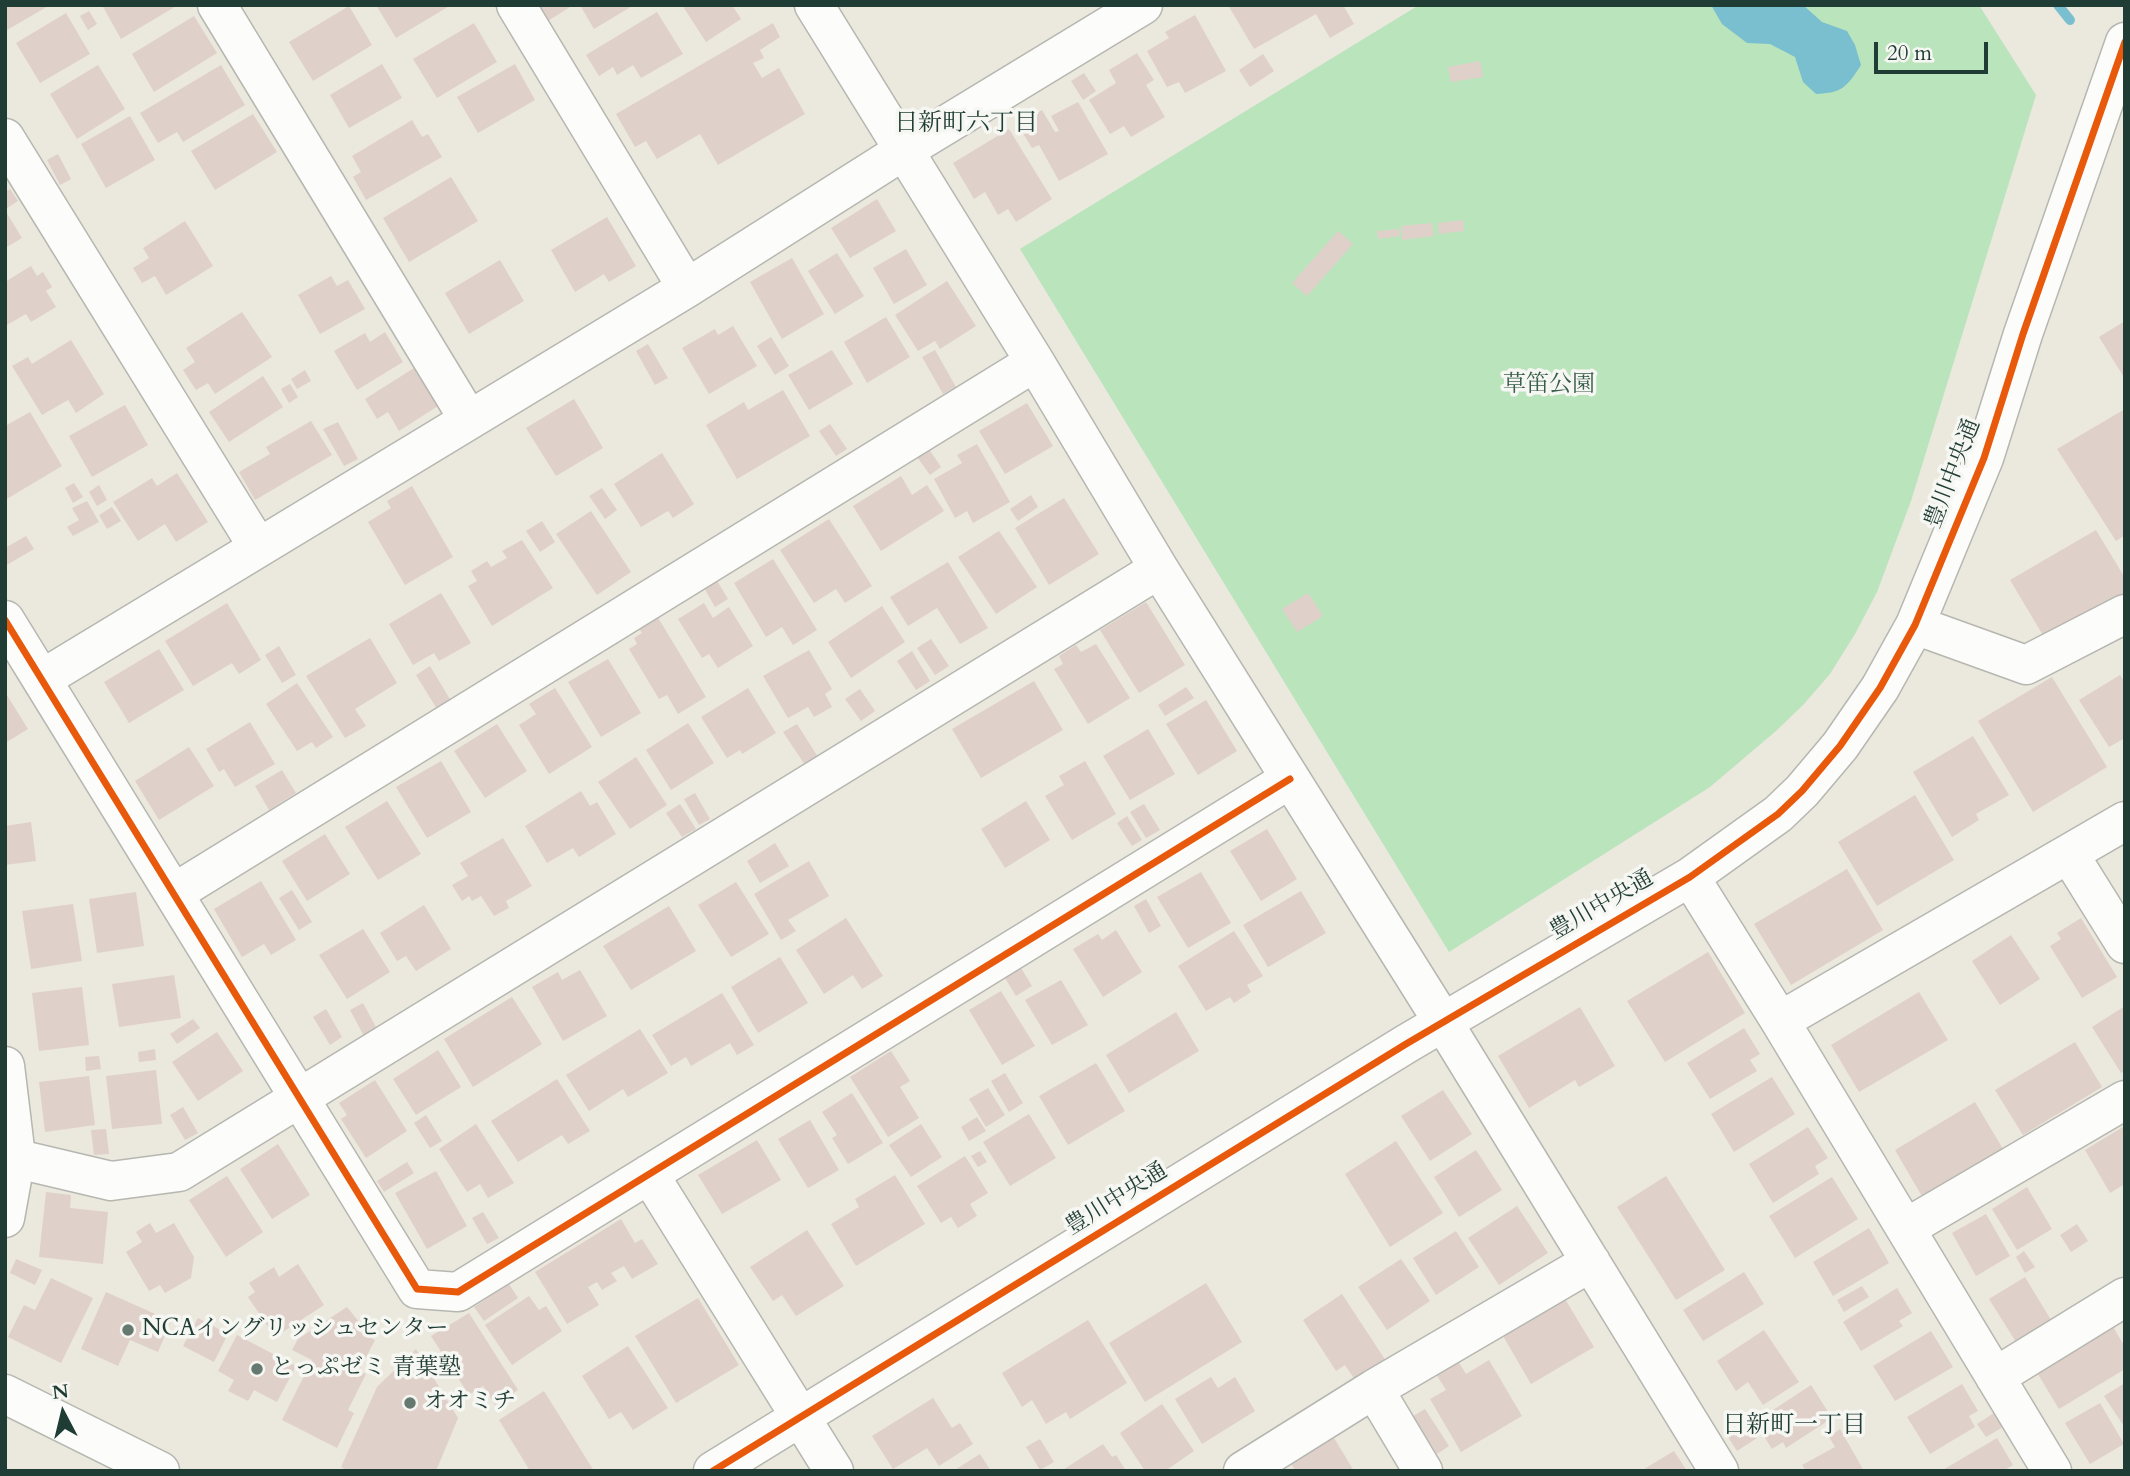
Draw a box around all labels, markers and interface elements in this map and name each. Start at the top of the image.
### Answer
scale bar [1878,28,1992,72]
text: 20 m [1887,39,1932,68]
district label: 日新町六丁目 [894,110,1038,138]
park label: 草笛公園 [1503,372,1595,400]
street label: 豊川中央通 [1921,415,1987,533]
street label: 豊川中央通 [1545,865,1659,947]
street label: 豊川中央通 [1061,1158,1173,1242]
place label: NCAイングリッシュセンター [142,1316,449,1344]
marker: NCAイングリッシュセンター [120,1322,136,1338]
place label: とっぷゼミ 青葉塾 [271,1355,461,1383]
marker: とっぷゼミ 青葉塾 [249,1361,265,1377]
north arrow [28,1378,98,1448]
text: N [51,1378,70,1406]
place label: オオミチ [424,1389,516,1417]
marker: オオミチ [402,1395,418,1411]
district label: 日新町一丁目 [1722,1412,1866,1440]

